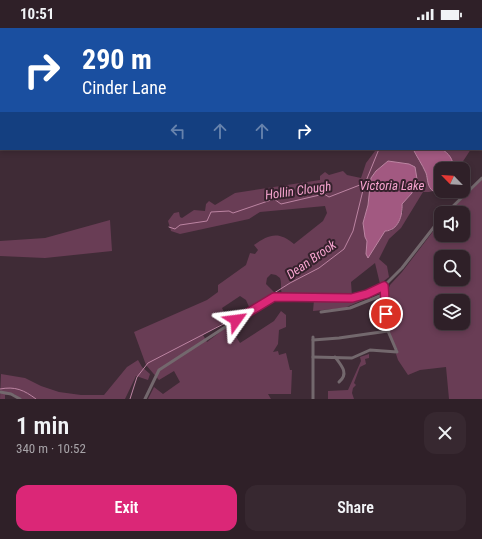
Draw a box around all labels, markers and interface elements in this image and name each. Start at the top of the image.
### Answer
text: 10:51 [20,5,54,23]
text: 290 m [82,43,152,76]
icon: right [16,44,68,96]
text: Cinder Lane [82,77,166,98]
icon: left [167,120,189,142]
icon: ahead [209,120,231,142]
icon: ahead [251,120,273,142]
icon: right [293,120,315,142]
north arrow [434,162,470,198]
map controls [434,162,470,330]
water label: Hollin Clough [264,178,332,203]
water label: Victoria Lake [360,178,425,193]
button: sound [434,206,470,242]
water label: Dean Brook [284,237,339,282]
button: search [434,250,470,286]
button: layers [434,294,470,330]
pin [369,297,403,331]
position arrow [215,299,257,341]
icon: arrive [375,303,397,325]
text: 1 min [16,412,69,440]
button: close [424,412,466,454]
text: 340 m · 10:52 [16,441,86,456]
button: Exit [16,485,237,531]
button: Share [245,485,466,531]

